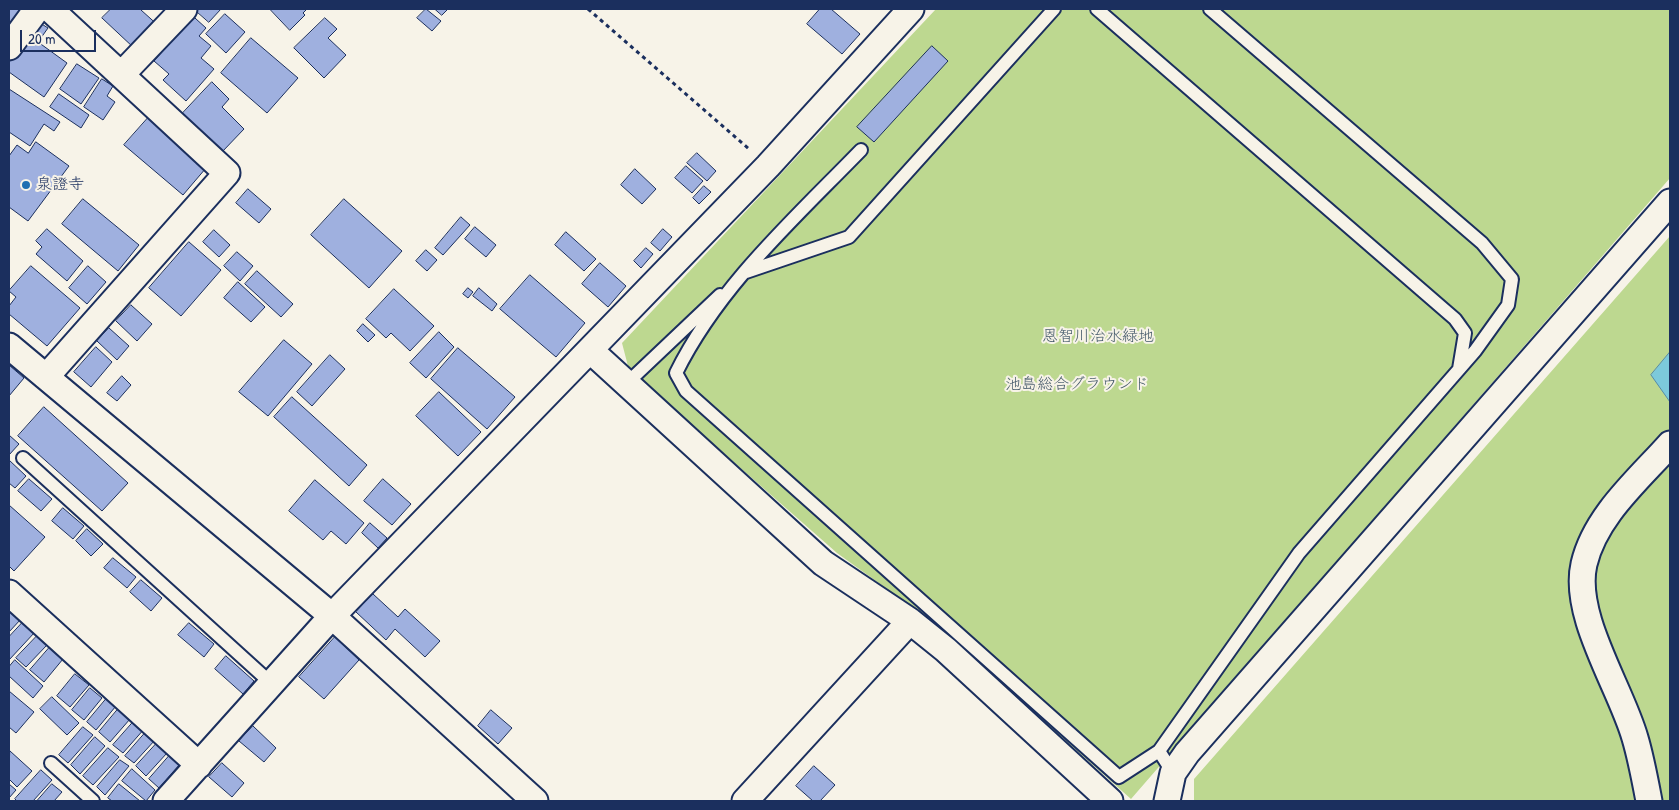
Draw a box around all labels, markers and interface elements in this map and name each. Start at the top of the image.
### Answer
scale bar [22,20,99,52]
text: 20 m [28,28,55,49]
place label: 泉證寺 [36,175,84,195]
marker: 泉證寺 [20,179,32,191]
park label: 恩智川治水緑地 [1042,327,1154,347]
park label: 池島総合グラウンド [1005,375,1149,395]

